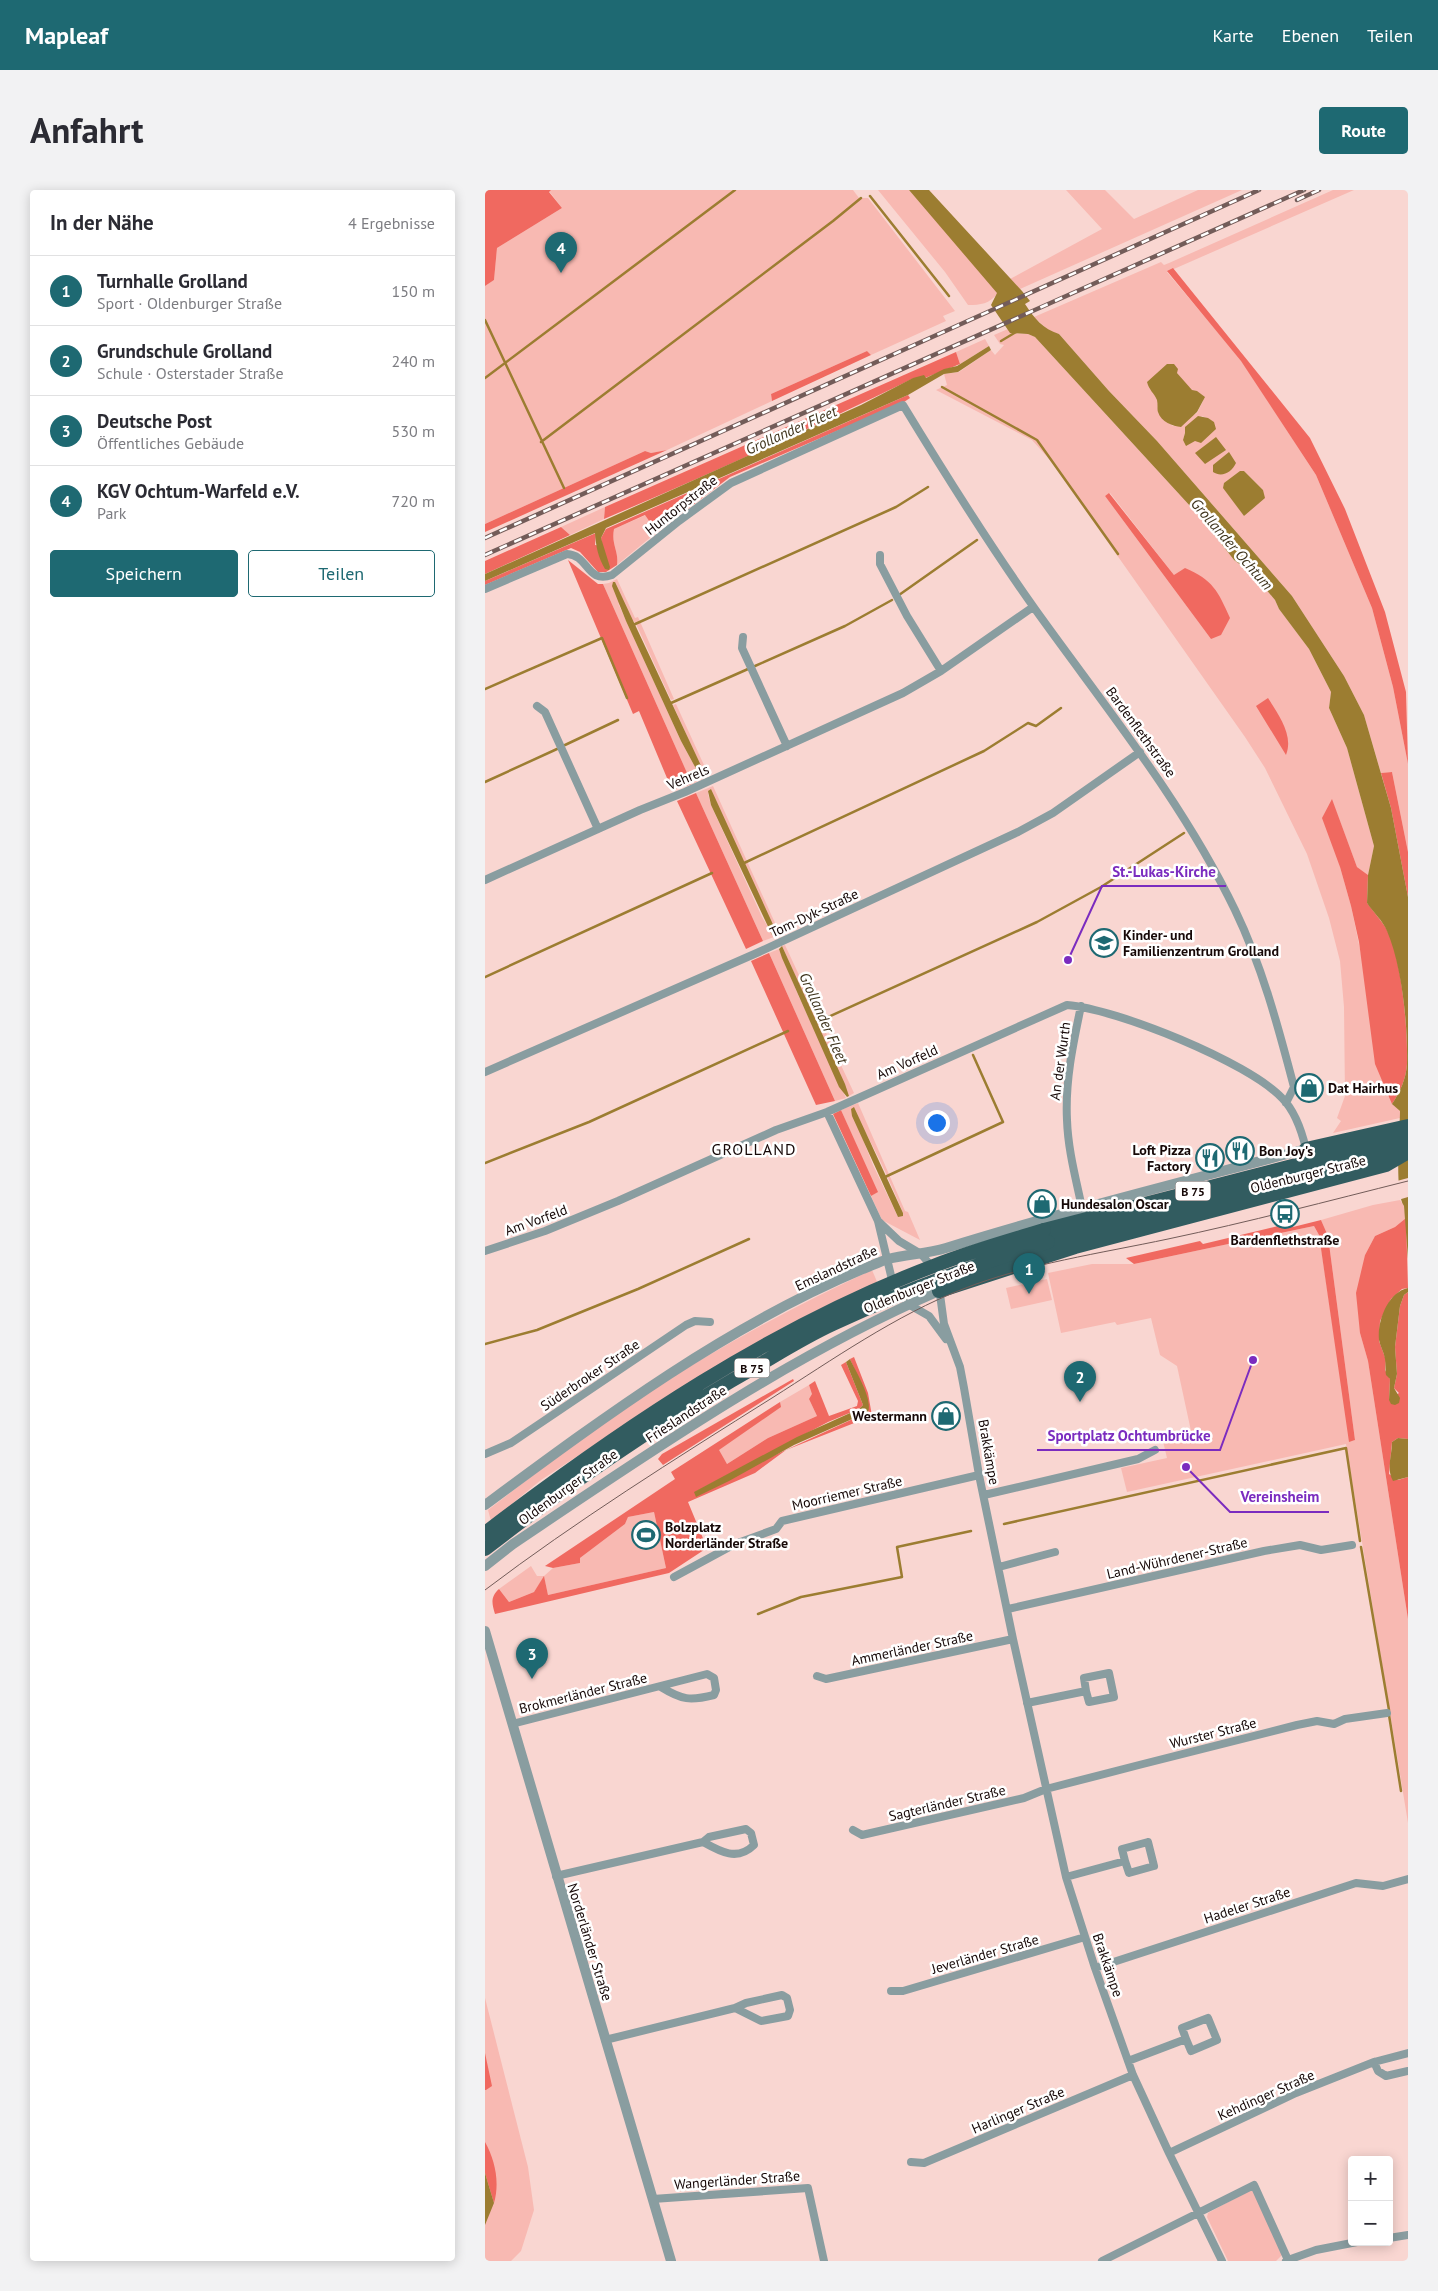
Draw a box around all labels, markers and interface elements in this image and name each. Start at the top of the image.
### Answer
text: Mapleaf [25,20,108,51]
text: Karte [1213,24,1254,47]
text: Ebenen [1282,24,1339,47]
text: Teilen [1367,24,1413,47]
text: Anfahrt [30,107,143,153]
button: Route [1319,107,1408,154]
text: In der Nähe [50,209,154,236]
text: 4 Ergebnisse [348,213,435,233]
pin: 4 [545,232,577,273]
text: Turnhalle Grolland [97,269,248,293]
text: 1 [61,281,71,301]
text: 150 m [392,281,435,301]
text: Sport · Oldenburger Straße [97,293,282,313]
text: Grundschule Grolland [97,339,272,363]
text: 2 [61,351,71,371]
text: 240 m [392,351,435,371]
text: Schule · Osterstader Straße [97,363,284,383]
water label: Grollander Fleet [742,401,841,459]
text: Deutsche Post [97,409,212,433]
text: 3 [61,421,71,441]
text: 530 m [392,421,435,441]
text: Öffentliches Gebäude [97,433,244,453]
street label: Huntorpstraße [641,471,721,539]
text: KGV Ochtum-Warfeld e.V. [97,479,300,503]
text: 4 [61,491,71,511]
text: 720 m [392,491,435,511]
water label: Grollander Ochtum [1187,494,1277,594]
text: Park [97,503,126,523]
button: Speichern [50,550,238,597]
button: Teilen [248,550,435,597]
street label: Bardenflethstraße [1102,683,1180,781]
street label: Vehrels [663,760,712,794]
callout: St.-Lukas-Kirche [1102,856,1226,886]
text: St.-Lukas-Kirche [1112,862,1216,881]
street label: Tom-Dyk-Straße [767,885,861,941]
place label: Kinder- und Familienzentrum Grolland [1123,926,1279,960]
school or university icon: Kinder- und Familienzentrum Grolland [1089,928,1119,958]
water label: Grollander Fleet [795,969,853,1068]
street label: An der Wurth [1046,1021,1074,1101]
street label: Am Vorfeld [873,1040,941,1084]
shop icon: Dat Hairhus [1294,1073,1324,1103]
place label: Dat Hairhus [1328,1079,1398,1097]
your location [924,1110,950,1136]
restaurant icon: Bon Joy's [1225,1136,1255,1166]
district label: GROLLAND [712,1139,796,1159]
place label: Loft Pizza Factory [1133,1141,1191,1175]
place label: Bon Joy's [1259,1142,1313,1160]
restaurant icon: Loft Pizza Factory [1195,1143,1225,1173]
street label: Oldenburger Straße [1248,1151,1368,1197]
road number: B 75 [1175,1181,1211,1200]
shop icon: Hundesalon Oscar [1027,1189,1057,1219]
place label: Hundesalon Oscar [1061,1195,1169,1213]
bus stop icon: Bardenflethstraße [1270,1199,1300,1229]
street label: Am Vorfeld [502,1200,570,1240]
place label: Bardenflethstraße [1231,1231,1339,1249]
street label: Emslandstraße [792,1241,880,1295]
pin: 1 [1013,1253,1045,1294]
street label: Oldenburger Straße [861,1257,977,1317]
street label: Süderbroker Straße [537,1335,643,1415]
road number: B 75 [735,1358,769,1378]
pin: 2 [1064,1361,1096,1402]
street label: Frieslandstraße [642,1381,730,1447]
shop icon: Westermann [931,1401,961,1431]
place label: Westermann [852,1407,927,1425]
street label: Brakkämpe [974,1418,1004,1486]
callout: Sportplatz Ochtumbrücke [1037,1420,1220,1450]
text: Sportplatz Ochtumbrücke [1047,1426,1211,1445]
street label: Oldenburger Straße [515,1445,621,1529]
street label: Moorriemer Straße [790,1472,904,1514]
callout: Vereinsheim [1230,1482,1329,1512]
text: Vereinsheim [1240,1487,1319,1506]
place label: Bolzplatz Norderländer Straße [665,1518,788,1552]
sports icon: Bolzplatz Norderländer Straße [631,1520,661,1550]
street label: Land-Wührdener-Straße [1105,1533,1249,1583]
street label: Ammerländer Straße [850,1626,974,1670]
pin: 3 [516,1638,548,1679]
street label: Brokmerländer Straße [517,1668,649,1718]
street label: Wurster Straße [1168,1714,1258,1752]
street label: Sagterländer Straße [887,1781,1007,1825]
street label: Norderländer Straße [564,1881,616,2003]
street label: Hadeler Straße [1201,1883,1293,1927]
street label: Jeverländer Straße [928,1930,1041,1978]
street label: Brakkämpe [1089,1931,1127,1999]
street label: Kehdinger Straße [1215,2066,1317,2124]
street label: Harlinger Straße [969,2082,1067,2138]
map controls [1348,2156,1393,2246]
button: + [1348,2156,1393,2201]
street label: Wangerländer Straße [673,2167,801,2193]
button: − [1348,2201,1393,2246]

